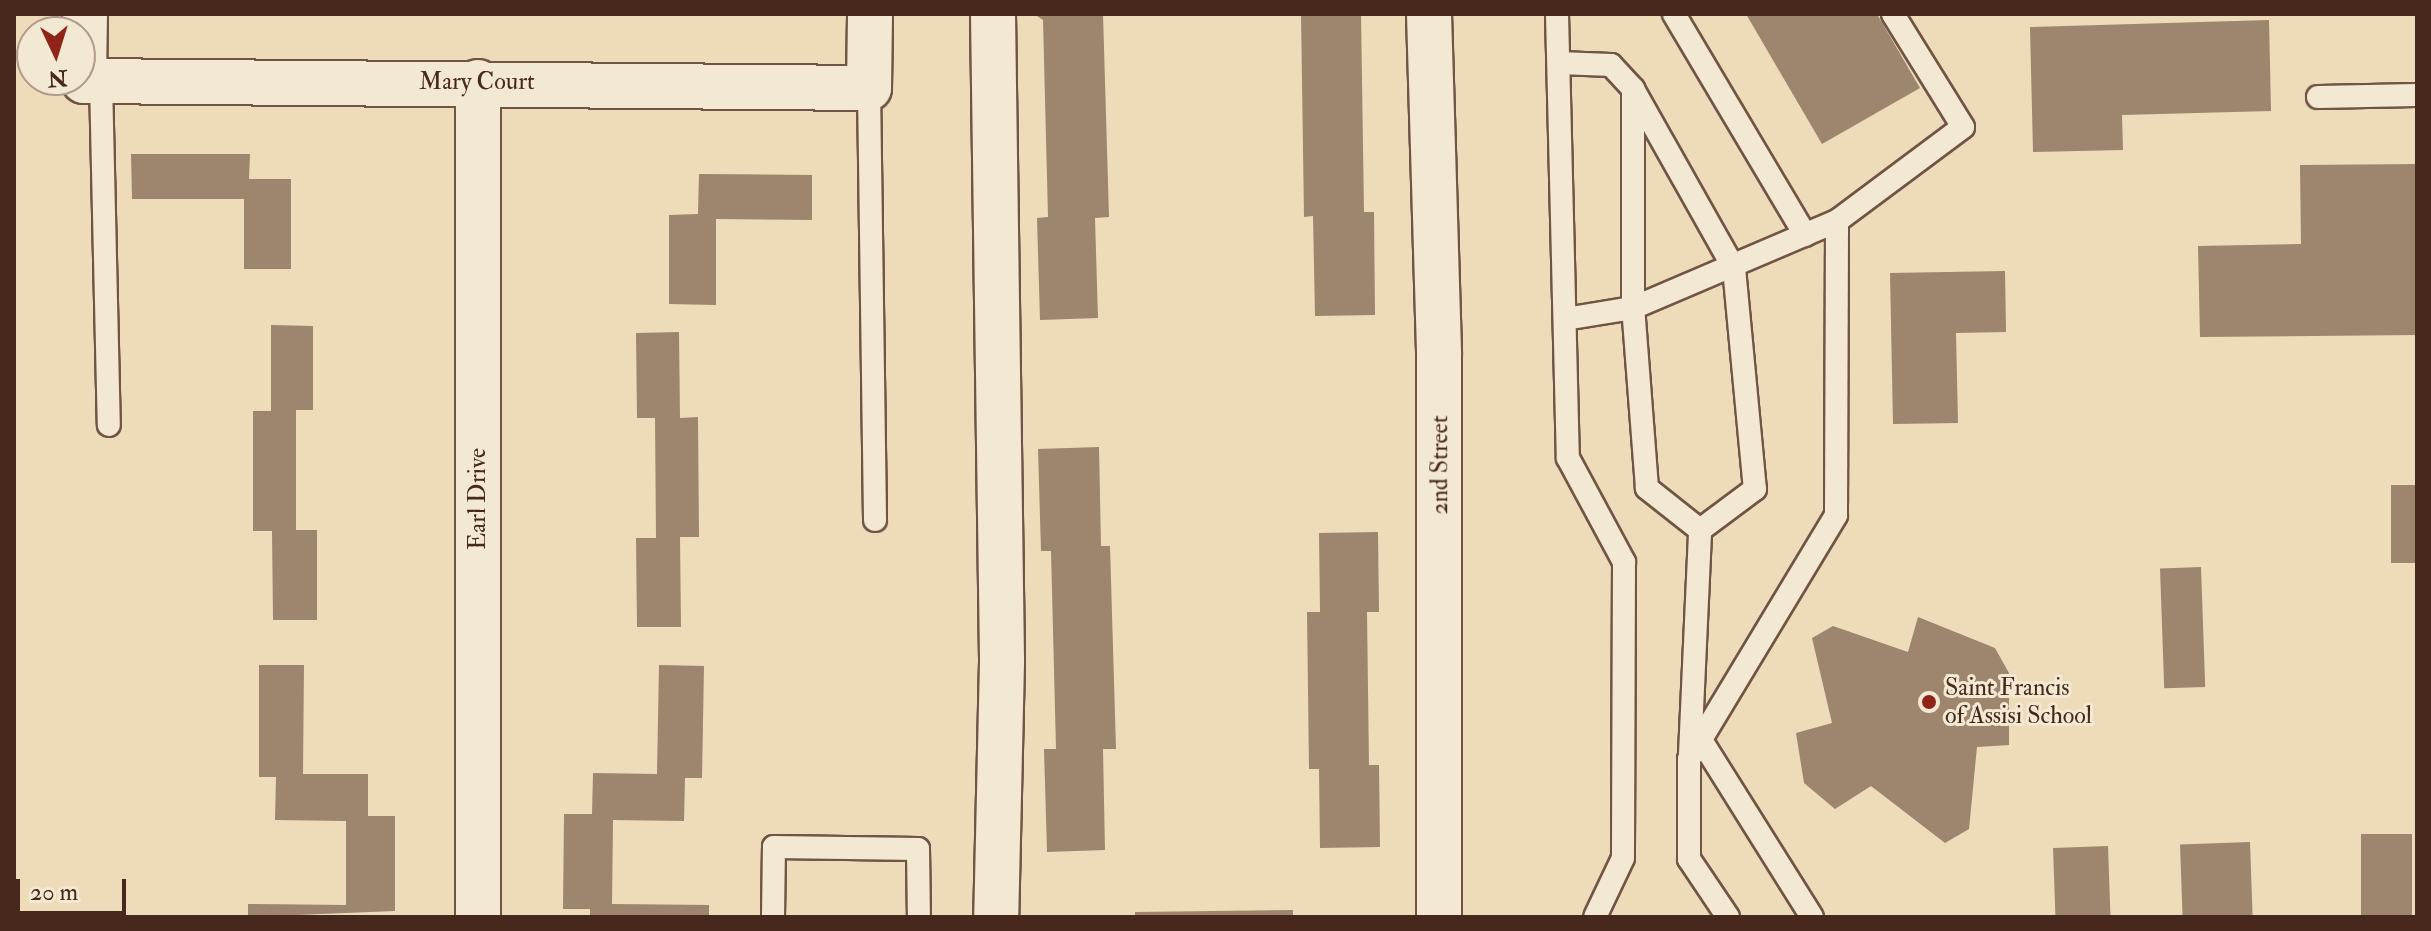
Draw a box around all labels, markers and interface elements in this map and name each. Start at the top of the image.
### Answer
north arrow [16,16,96,96]
text: N [47,63,68,93]
street label: Mary Court [419,68,535,96]
street label: 2nd Street [1426,415,1454,515]
street label: Earl Drive [464,448,492,550]
place label: Saint Francis of Assisi School [1945,674,2092,730]
marker: Saint Francis of Assisi School [1920,693,1938,711]
scale bar [20,863,130,913]
text: 20 m [30,877,78,908]

